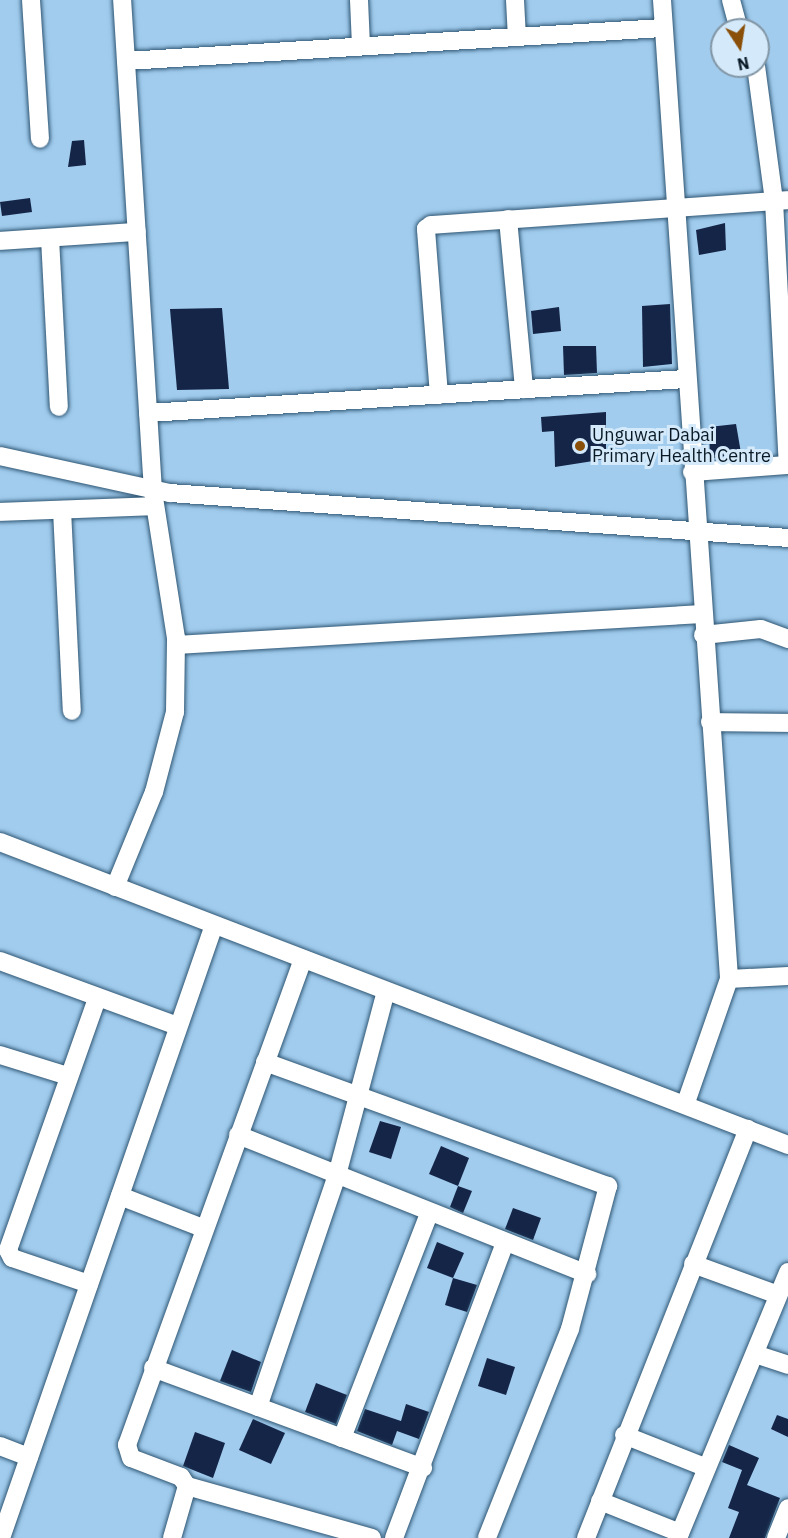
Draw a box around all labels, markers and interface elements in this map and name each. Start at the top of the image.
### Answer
north arrow [710,18,770,78]
text: N [736,53,751,75]
place label: Unguwar Dabai Primary Health Centre [592,425,771,468]
marker: Unguwar Dabai Primary Health Centre [573,439,587,453]

